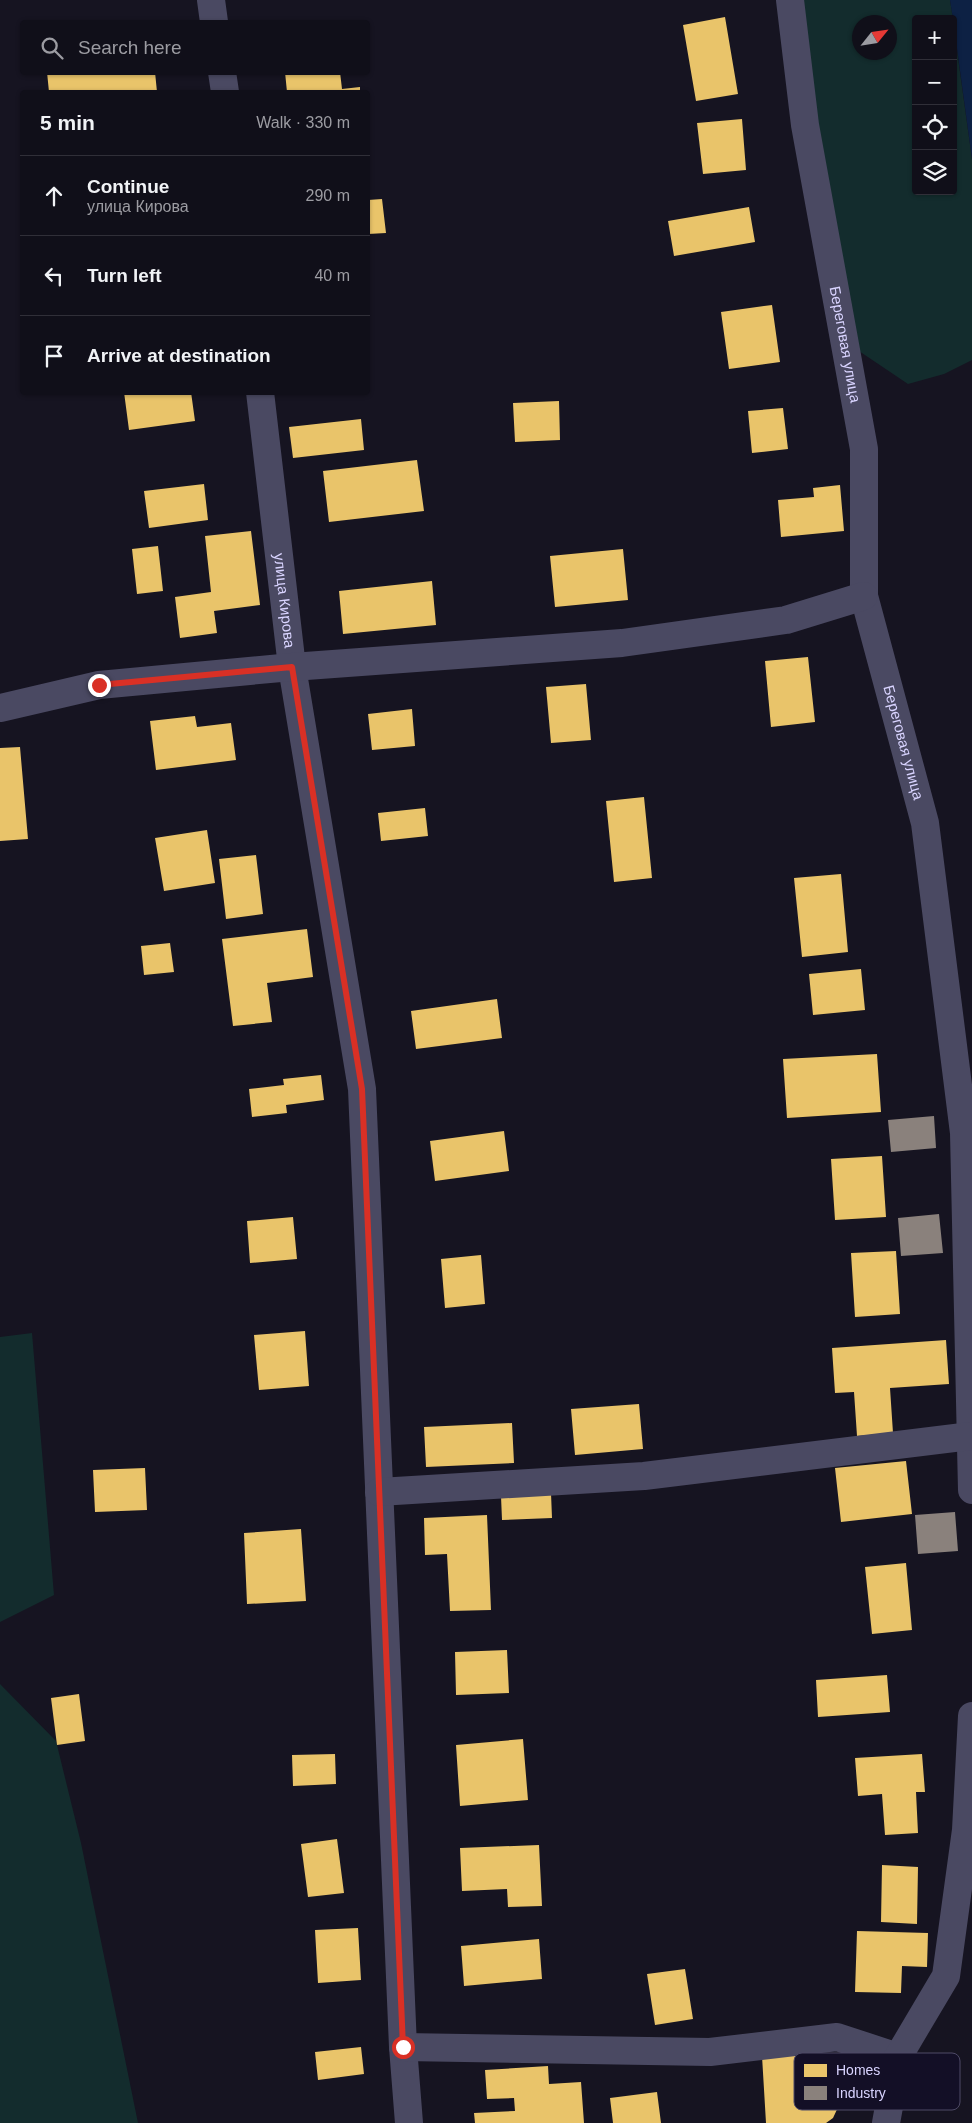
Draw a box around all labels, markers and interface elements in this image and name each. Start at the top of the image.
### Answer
north arrow [852,15,897,60]
map controls [912,15,957,195]
button: + [912,15,957,60]
search box [20,20,370,75]
icon: search [38,34,66,62]
text: Search here [78,37,182,58]
button: − [912,60,957,105]
button: locate [912,105,957,150]
text: 5 min [40,111,95,134]
text: Walk · 330 m [256,114,350,131]
button: layers [912,150,957,195]
text: Continue [87,176,169,197]
icon: ahead [40,182,68,210]
text: 290 m [306,187,350,204]
text: улица Кирова [87,198,189,215]
icon: left [40,262,68,290]
text: Turn left [87,265,162,286]
text: 40 m [314,267,350,284]
street label: Береговая улица [827,285,865,405]
icon: arrive [40,342,68,370]
text: Arrive at destination [87,345,271,366]
street label: улица Кирова [271,552,299,650]
route end [88,674,111,697]
street label: Береговая улица [880,683,928,802]
route start [392,2036,415,2059]
legend [794,2053,960,2110]
text: Homes [836,2062,880,2078]
text: Industry [836,2085,886,2101]

